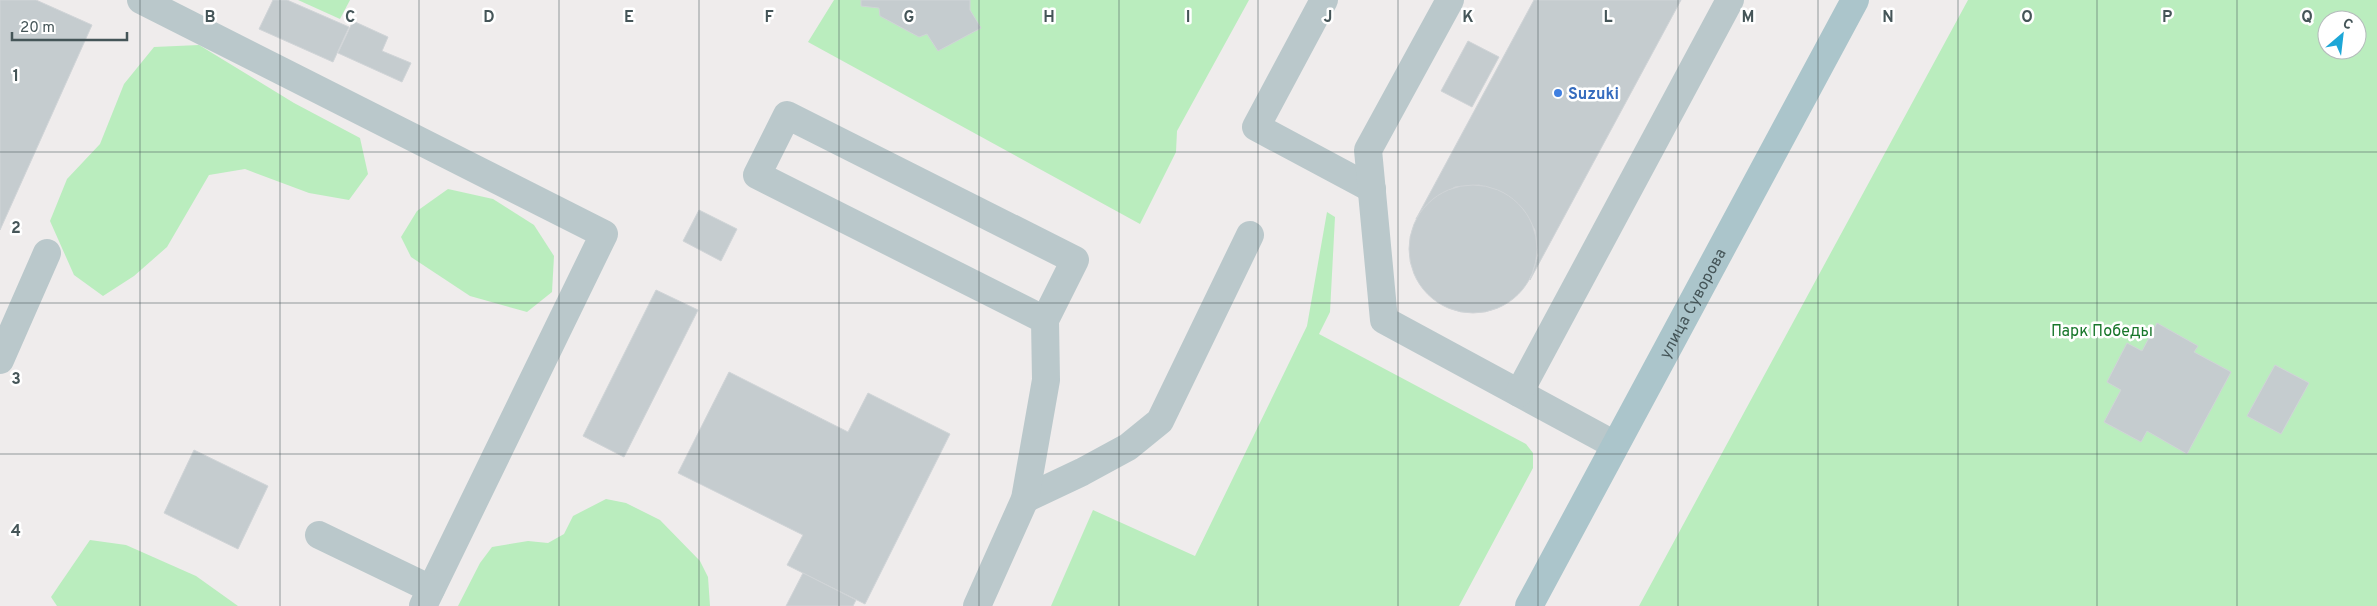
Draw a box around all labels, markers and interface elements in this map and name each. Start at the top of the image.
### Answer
text: B [204,8,216,28]
text: C [345,8,355,28]
text: D [483,8,495,28]
text: E [624,8,634,28]
text: F [764,8,774,28]
text: G [904,8,914,28]
text: H [1043,8,1055,28]
text: I [1186,8,1190,28]
text: J [1324,8,1332,28]
text: K [1462,8,1474,28]
text: L [1603,8,1613,28]
text: M [1742,8,1754,28]
text: N [1882,8,1894,28]
text: O [2021,8,2033,28]
text: P [2162,8,2172,28]
text: Q [2301,8,2313,28]
scale bar [12,10,128,42]
north arrow [2317,10,2367,60]
text: С [2339,15,2355,34]
text: 20 m [20,19,55,38]
text: 1 [13,67,19,87]
place label: Suzuki [1568,85,1619,105]
marker: Suzuki [1552,87,1564,99]
text: 2 [11,219,21,239]
street label: улица Суворова [1656,245,1731,363]
park label: Парк Победы [2051,322,2153,342]
text: 3 [11,370,21,390]
text: 4 [11,522,21,542]

